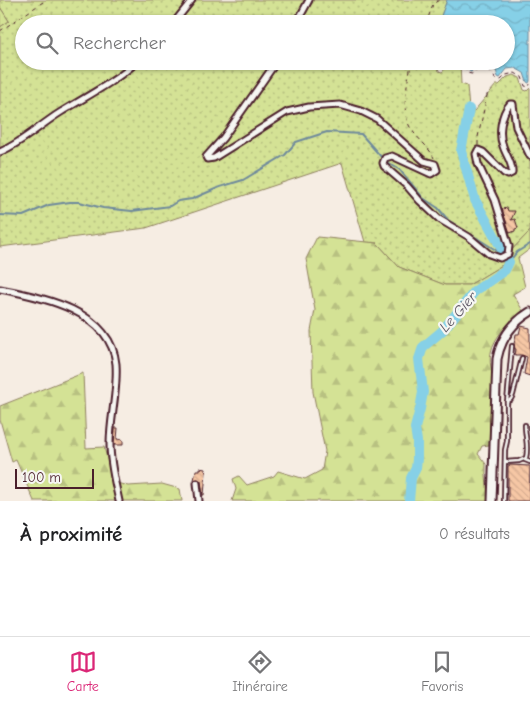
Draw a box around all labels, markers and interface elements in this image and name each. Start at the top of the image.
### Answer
search box [15,15,515,70]
icon: search [33,29,61,57]
text: Rechercher [73,32,166,54]
water label: Le Gier [435,288,481,336]
scale bar [15,466,94,489]
text: 100 m [22,469,61,486]
text: À proximité [20,522,122,546]
text: 0 résultats [439,525,510,543]
tab: Carte [67,648,99,695]
tab: Itinéraire [232,648,288,695]
tab: Favoris [421,648,463,695]

